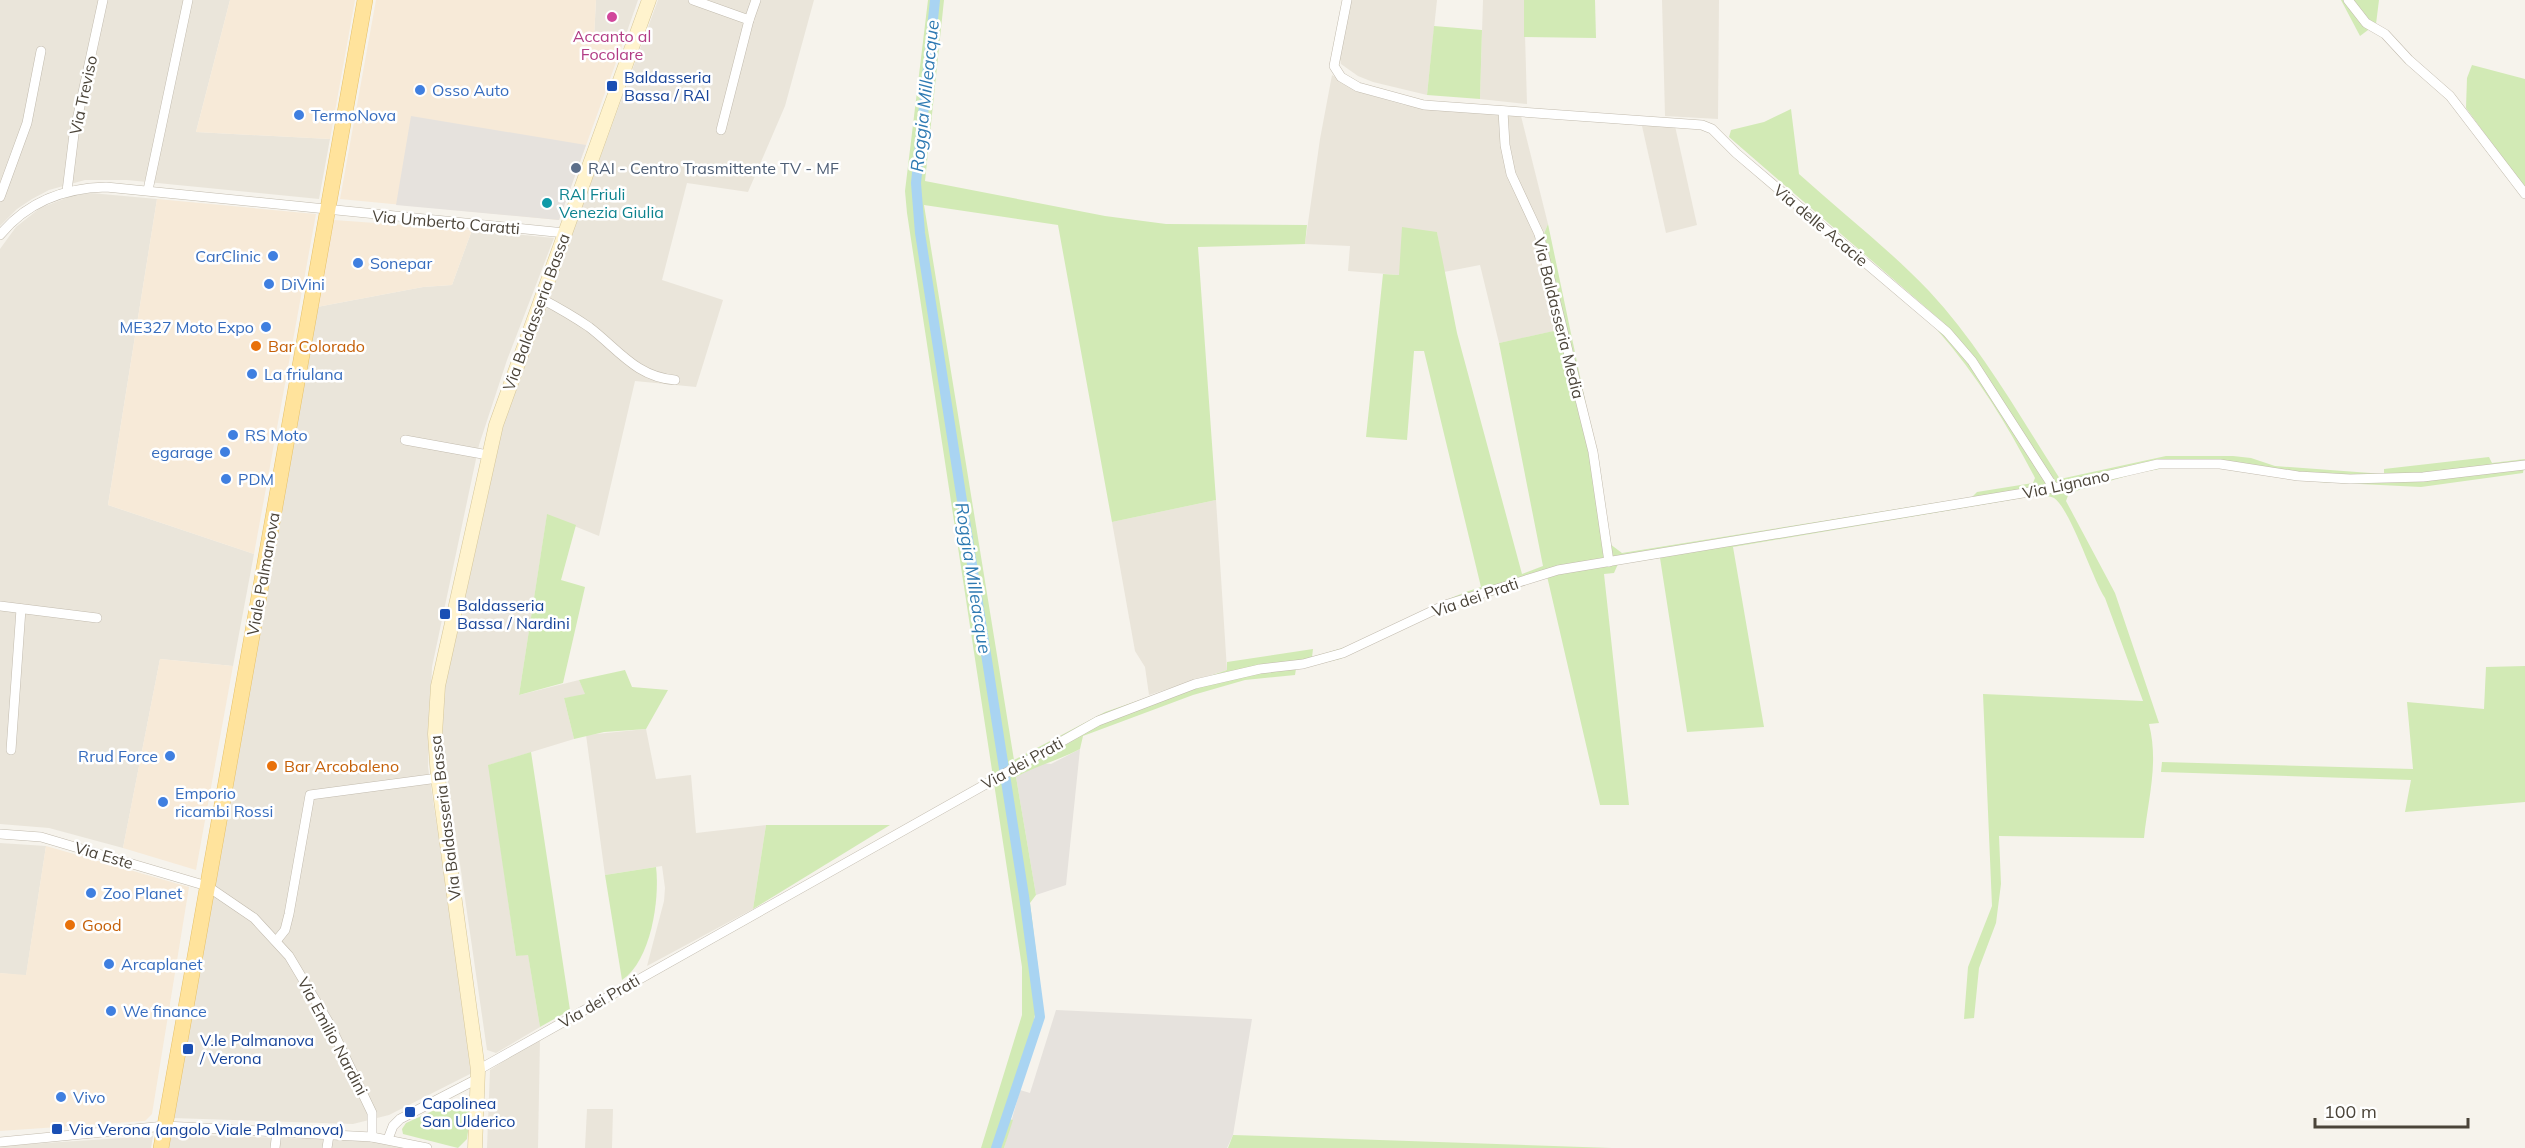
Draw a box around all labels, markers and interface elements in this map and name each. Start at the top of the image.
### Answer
marker: Accanto al Focolare [605,10,619,24]
water label: Roggia Milleacque [905,19,944,173]
place label: Accanto al Focolare [573,26,651,64]
street label: Via Treviso [65,53,101,137]
place label: Baldasseria Bassa / RAI [624,67,711,105]
marker: Baldasseria Bassa / RAI [605,79,619,93]
place label: Osso Auto [432,80,509,100]
marker: Osso Auto [413,83,427,97]
place label: TermoNova [311,105,396,125]
marker: TermoNova [292,108,306,122]
place label: RAI - Centro Trasmittente TV - MF [588,158,839,178]
marker: RAI - Centro Trasmittente TV - MF [569,161,583,175]
street label: Via delle Acacie [1770,180,1872,270]
place label: RAI Friuli Venezia Giulia [559,184,664,222]
marker: RAI Friuli Venezia Giulia [540,196,554,210]
street label: Via Umberto Caratti [371,206,521,238]
street label: Via Baldasseria Bassa [498,231,574,393]
street label: Via Baldasseria Media [1529,235,1589,401]
place label: CarClinic [195,246,261,266]
marker: CarClinic [266,249,280,263]
place label: Sonepar [370,253,432,273]
marker: Sonepar [351,256,365,270]
place label: DiVini [281,274,325,294]
marker: DiVini [262,277,276,291]
place label: ME327 Moto Expo [120,317,254,337]
marker: ME327 Moto Expo [259,320,273,334]
place label: Bar Colorado [268,336,365,356]
marker: Bar Colorado [249,339,263,353]
place label: La friulana [264,364,343,384]
marker: La friulana [245,367,259,381]
place label: RS Moto [245,425,308,445]
marker: RS Moto [226,428,240,442]
place label: egarage [151,442,213,462]
marker: egarage [218,445,232,459]
street label: Via Lignano [2021,465,2111,503]
place label: PDM [238,469,274,489]
marker: PDM [219,472,233,486]
water label: Roggia Milleacque [950,501,997,655]
street label: Viale Palmanova [242,511,284,637]
street label: Via dei Prati [1429,573,1521,621]
place label: Baldasseria Bassa / Nardini [457,595,570,633]
marker: Baldasseria Bassa / Nardini [438,607,452,621]
street label: Via dei Prati [978,732,1066,794]
street label: Via Baldasseria Bassa [425,734,465,902]
place label: Rrud Force [78,746,158,766]
marker: Rrud Force [163,749,177,763]
place label: Bar Arcobaleno [284,756,399,776]
marker: Bar Arcobaleno [265,759,279,773]
place label: Emporio ricambi Rossi [175,783,273,821]
marker: Emporio ricambi Rossi [156,795,170,809]
street label: Via Este [72,837,136,873]
place label: Zoo Planet [103,883,183,903]
marker: Zoo Planet [84,886,98,900]
place label: Good [82,915,122,935]
marker: Good [63,918,77,932]
place label: Arcaplanet [121,954,203,974]
marker: Arcaplanet [102,957,116,971]
street label: Via dei Prati [555,970,643,1032]
street label: Via Emilio Nardini [293,974,373,1098]
place label: We finance [123,1001,207,1021]
marker: We finance [104,1004,118,1018]
place label: V.le Palmanova / Verona [199,1030,314,1068]
marker: V.le Palmanova / Verona [181,1042,195,1056]
place label: Vivo [73,1087,106,1107]
marker: Vivo [54,1090,68,1104]
scale bar [2315,1091,2468,1129]
place label: Capolinea San Ulderico [422,1093,515,1131]
text: 100 m [2324,1100,2377,1123]
marker: Capolinea San Ulderico [403,1105,417,1119]
place label: Via Verona (angolo Viale Palmanova) [69,1119,344,1139]
marker: Via Verona (angolo Viale Palmanova) [50,1122,64,1136]

